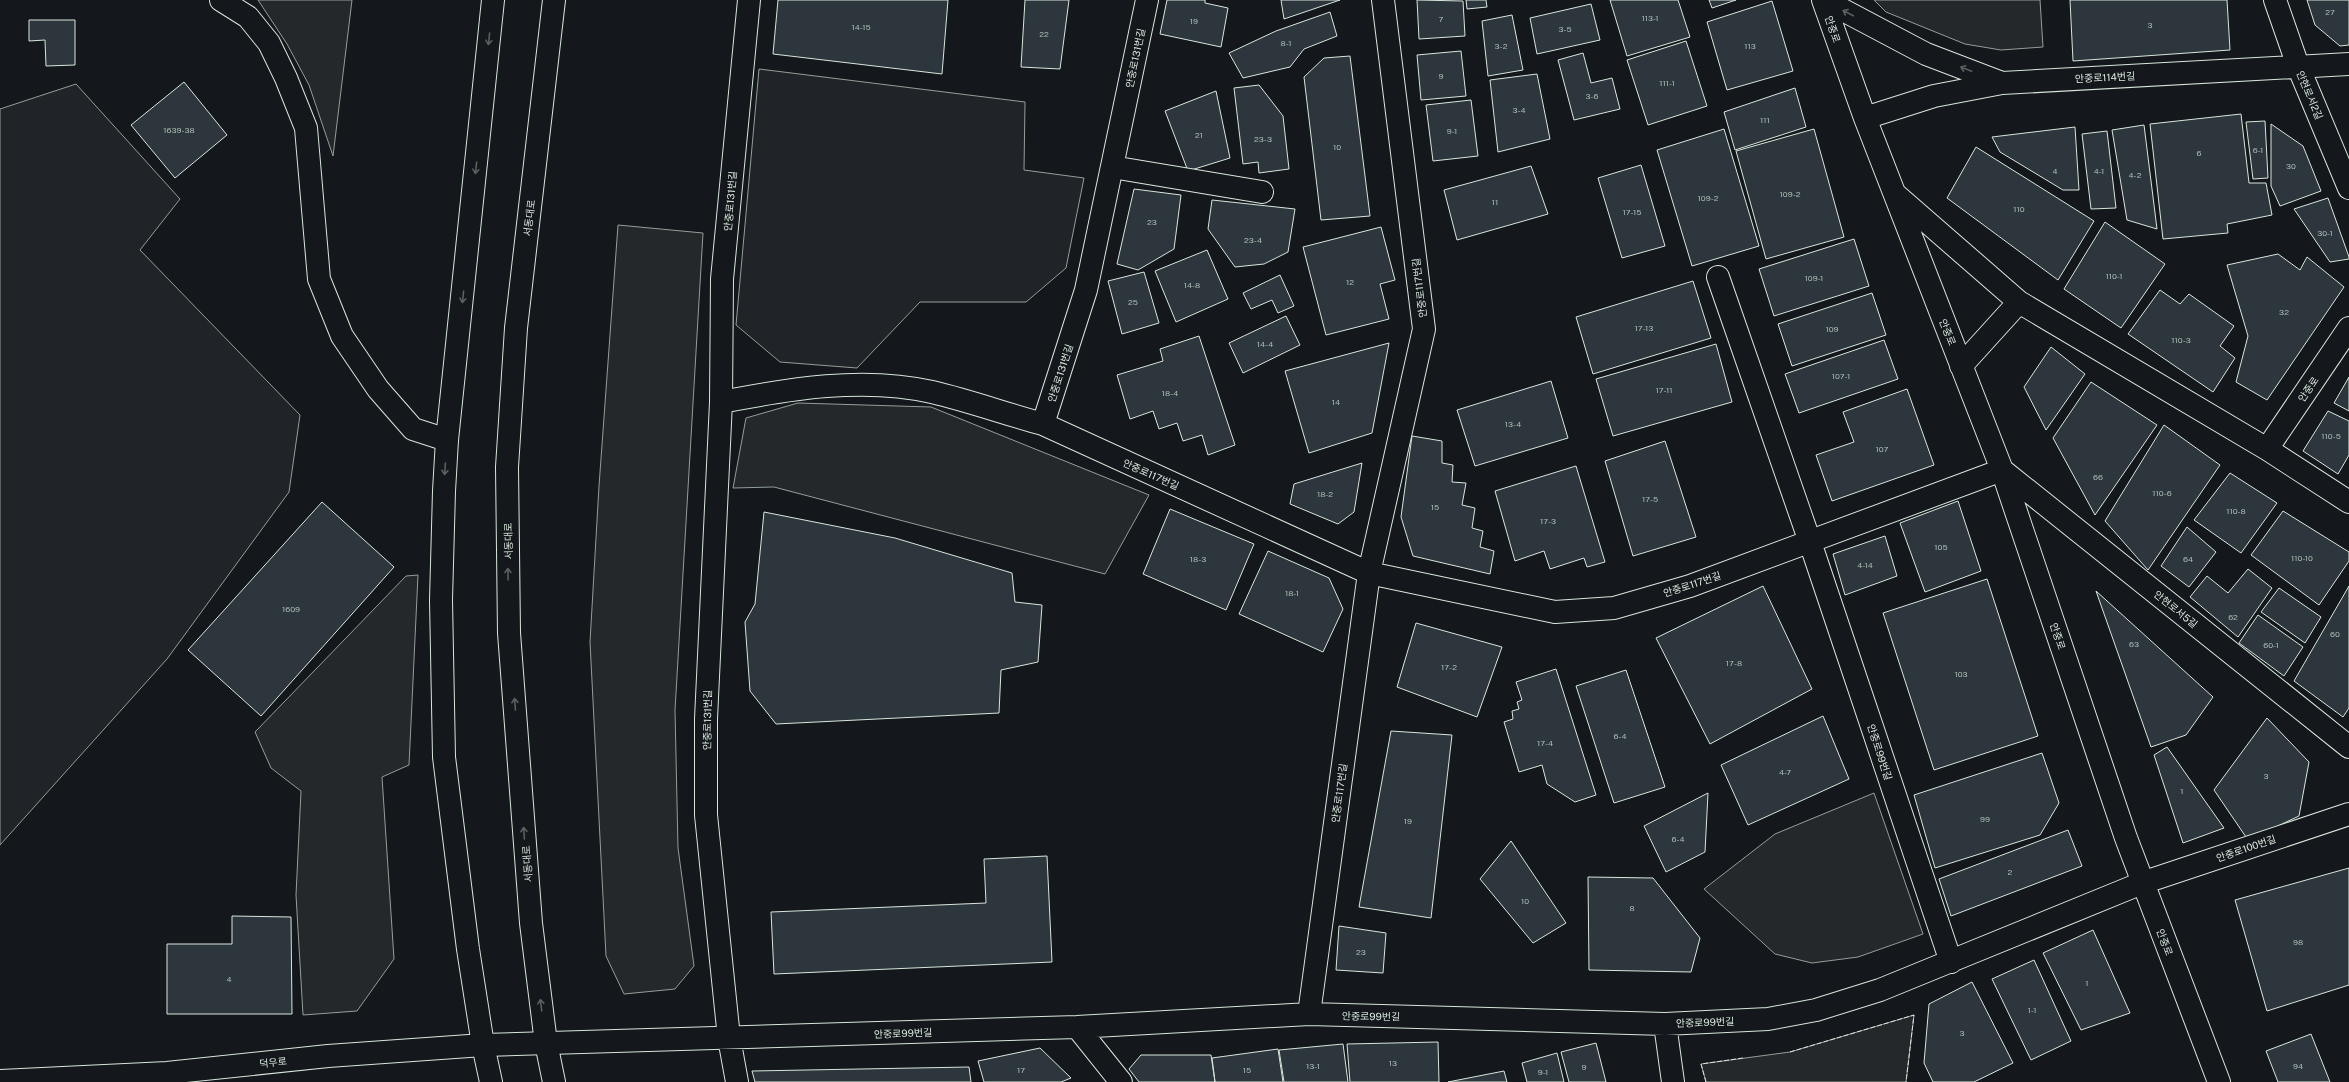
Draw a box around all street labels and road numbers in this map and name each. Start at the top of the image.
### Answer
street label: 안중로 [1823,14,1843,44]
street label: 안중로131번길 [1123,27,1147,89]
street label: 안중로114번길 [2075,69,2135,85]
street label: 안현로서2길 [2294,69,2326,121]
street label: 안중로131번길 [721,170,739,232]
street label: 서동대로 [521,199,537,237]
street label: 안중로117번길 [1409,257,1429,319]
street label: 안중로 [1937,317,1959,347]
street label: 안중로131번길 [1045,342,1075,404]
street label: 안중로 [2295,374,2321,404]
street label: 안중로117번길 [1121,456,1181,492]
street label: 서동대로 [502,522,514,560]
street label: 안중로117번길 [1662,569,1722,599]
street label: 안현로서5길 [2152,588,2200,630]
street label: 안중로 [2048,621,2068,651]
street label: 안중로131번길 [700,690,714,750]
street label: 안중로99번길 [1865,722,1895,782]
street label: 안중로117번길 [1329,762,1349,824]
street label: 안중로100번길 [2215,832,2277,864]
street label: 서동대로 [520,845,534,883]
street label: 안중로 [2154,927,2176,957]
street label: 안중로99번길 [1342,1009,1400,1023]
street label: 안중로99번길 [1676,1015,1734,1029]
street label: 안중로99번길 [874,1026,932,1040]
street label: 덕우로 [259,1055,287,1069]

